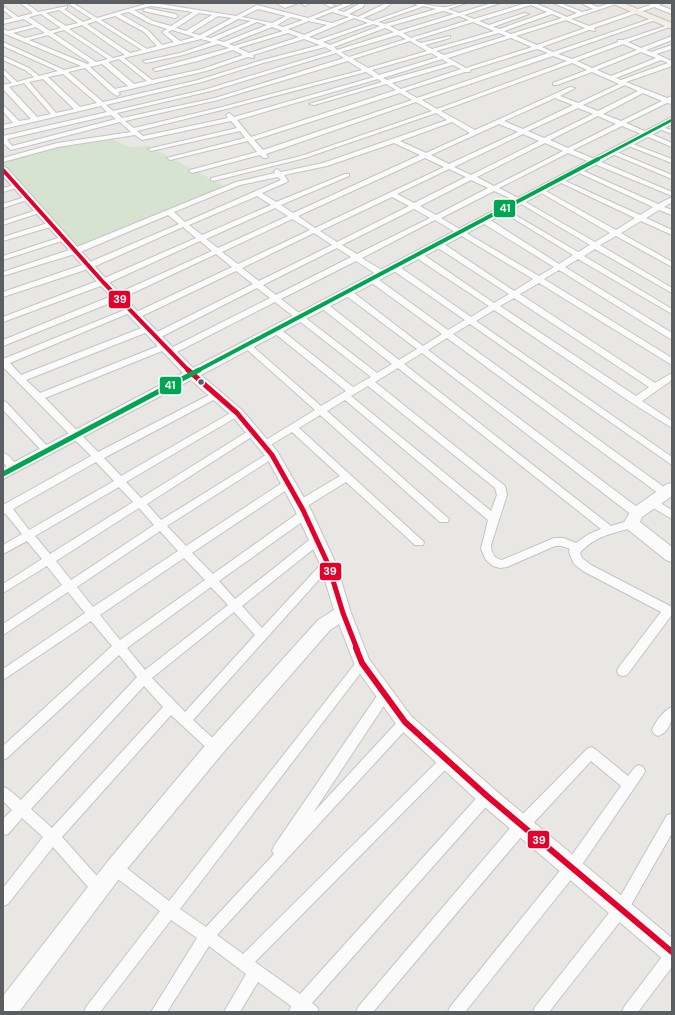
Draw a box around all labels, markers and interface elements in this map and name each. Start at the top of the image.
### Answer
line badge: 41 [493,199,516,218]
text: 41 [499,201,511,215]
line badge: 39 [108,290,131,309]
text: 39 [113,292,127,306]
line badge: 41 [159,376,182,395]
unlabelled marker [196,377,206,387]
text: 41 [164,378,176,392]
line badge: 39 [319,562,342,581]
text: 39 [323,564,337,578]
line badge: 39 [527,830,550,849]
text: 39 [532,833,546,847]

